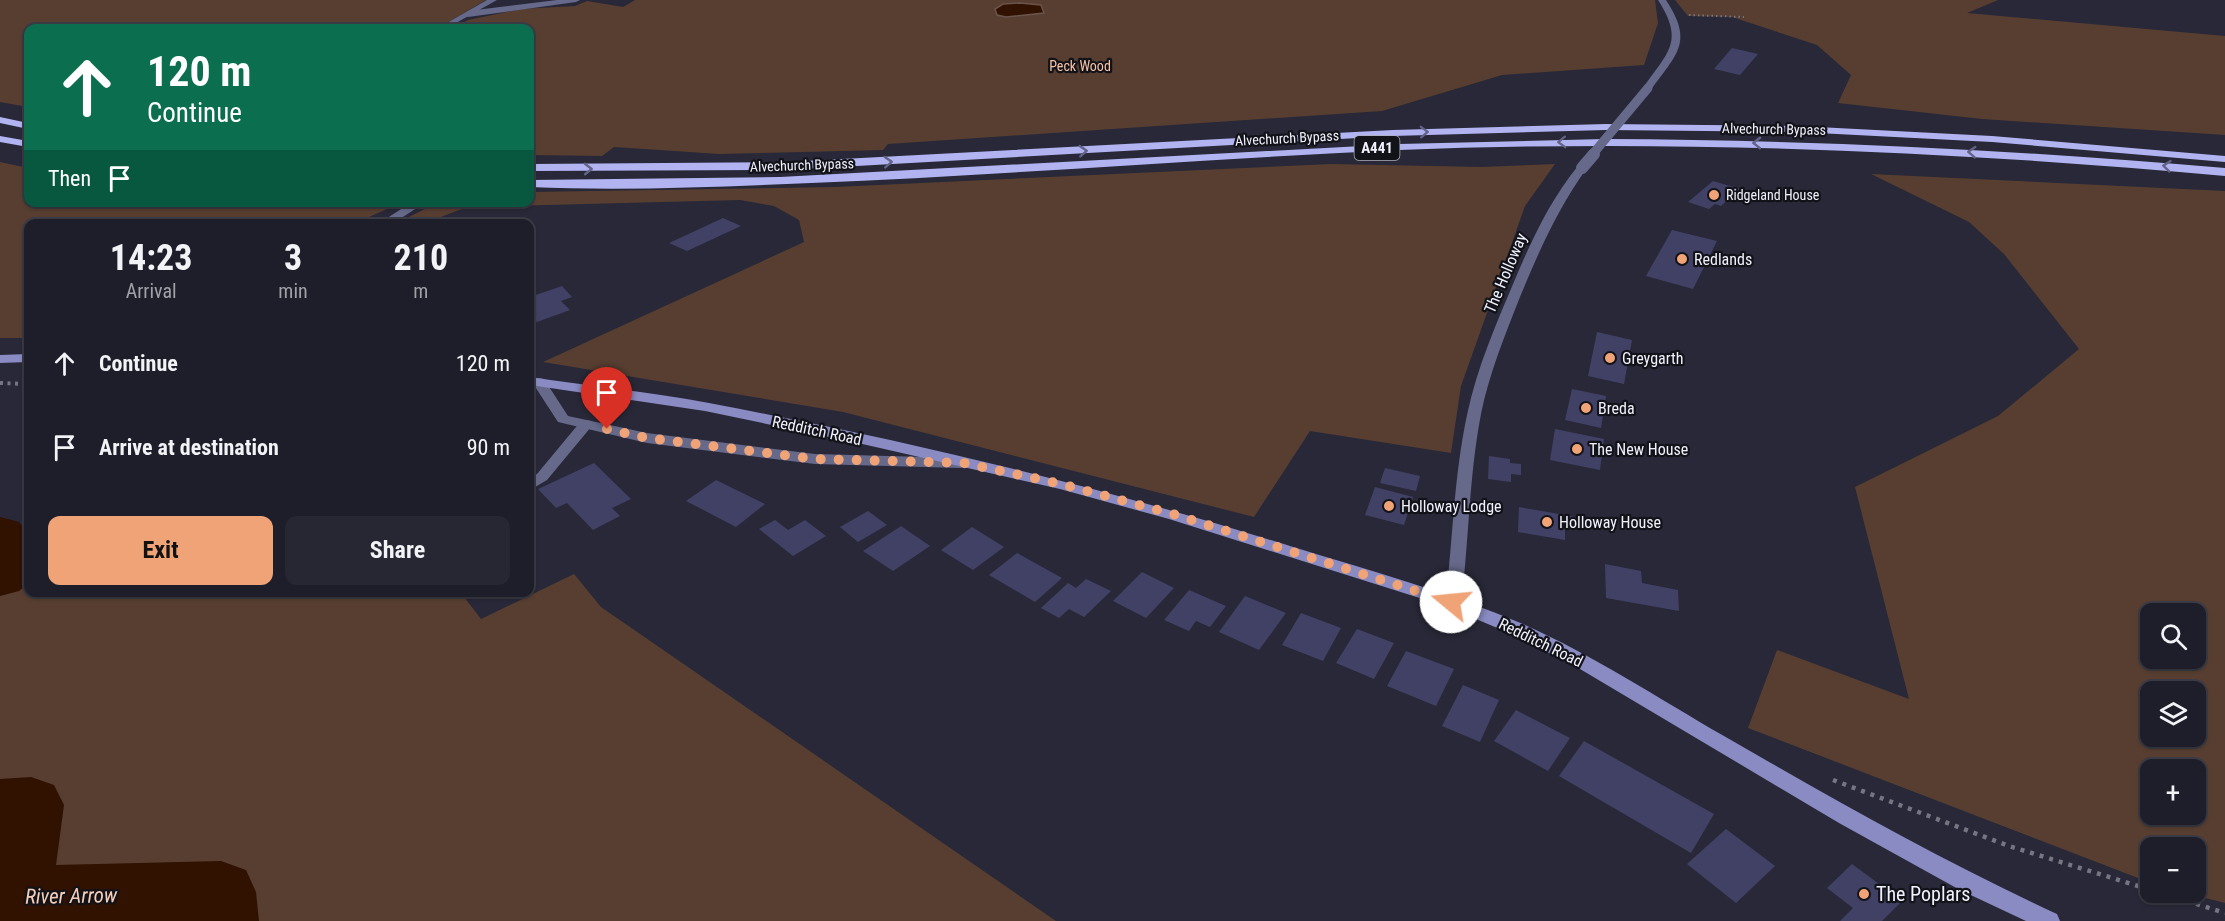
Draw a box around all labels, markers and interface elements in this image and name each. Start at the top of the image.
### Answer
text: 120 m [147,47,252,96]
icon: ahead [48,48,126,126]
park label: Peck Wood [1049,58,1111,74]
text: Continue [147,97,242,129]
street label: Alvechurch Bypass [1722,120,1826,138]
one-way arrow [1420,126,1429,139]
street label: Alvechurch Bypass [1235,127,1339,149]
one-way arrow [1557,135,1566,148]
road number: A441 [1354,136,1400,160]
one-way arrow [1752,137,1761,149]
one-way arrow [1078,144,1087,157]
one-way arrow [1968,146,1977,159]
street label: Alvechurch Bypass [750,155,854,175]
one-way arrow [883,155,892,168]
one-way arrow [2162,160,2171,173]
icon: arrive [103,162,136,195]
one-way arrow [583,163,592,175]
text: Then [48,166,91,191]
place label: Ridgeland House [1726,187,1820,203]
marker: Ridgeland House [1707,188,1721,202]
street label: The Holloway [1480,230,1531,316]
text: 14:23 [110,237,192,279]
text: 3 [284,237,302,279]
text: 210 [394,237,448,279]
place label: Redlands [1694,250,1752,269]
marker: Redlands [1675,252,1689,266]
text: Arrival [126,279,177,303]
text: min [278,279,308,303]
text: m [413,279,428,303]
icon: ahead [48,347,81,380]
place label: Greygarth [1622,349,1683,368]
text: Continue [99,351,178,376]
text: 120 m [456,351,510,376]
marker: Greygarth [1603,351,1617,365]
pin [581,367,632,429]
icon: arrive [590,376,623,409]
place label: Breda [1598,399,1635,418]
marker: Breda [1579,401,1593,415]
street label: Redditch Road [770,412,863,449]
icon: arrive [48,431,81,464]
text: Arrive at destination [99,435,279,460]
text: 90 m [467,435,510,460]
place label: The New House [1589,440,1688,459]
marker: The New House [1570,442,1584,456]
place label: Holloway Lodge [1401,497,1502,516]
marker: Holloway Lodge [1382,499,1396,513]
place label: Holloway House [1559,513,1661,532]
marker: Holloway House [1540,515,1554,529]
button: Exit [48,516,273,585]
button: Share [285,516,510,585]
position arrow [1419,570,1483,634]
map controls [2140,603,2206,903]
button: search [2140,603,2206,669]
street label: Redditch Road [1496,614,1586,671]
button: layers [2140,681,2206,747]
button: + [2140,759,2206,825]
button: − [2140,837,2206,903]
place label: The Poplars [1876,882,1970,906]
water label: River Arrow [25,883,118,909]
marker: The Poplars [1857,887,1871,901]

